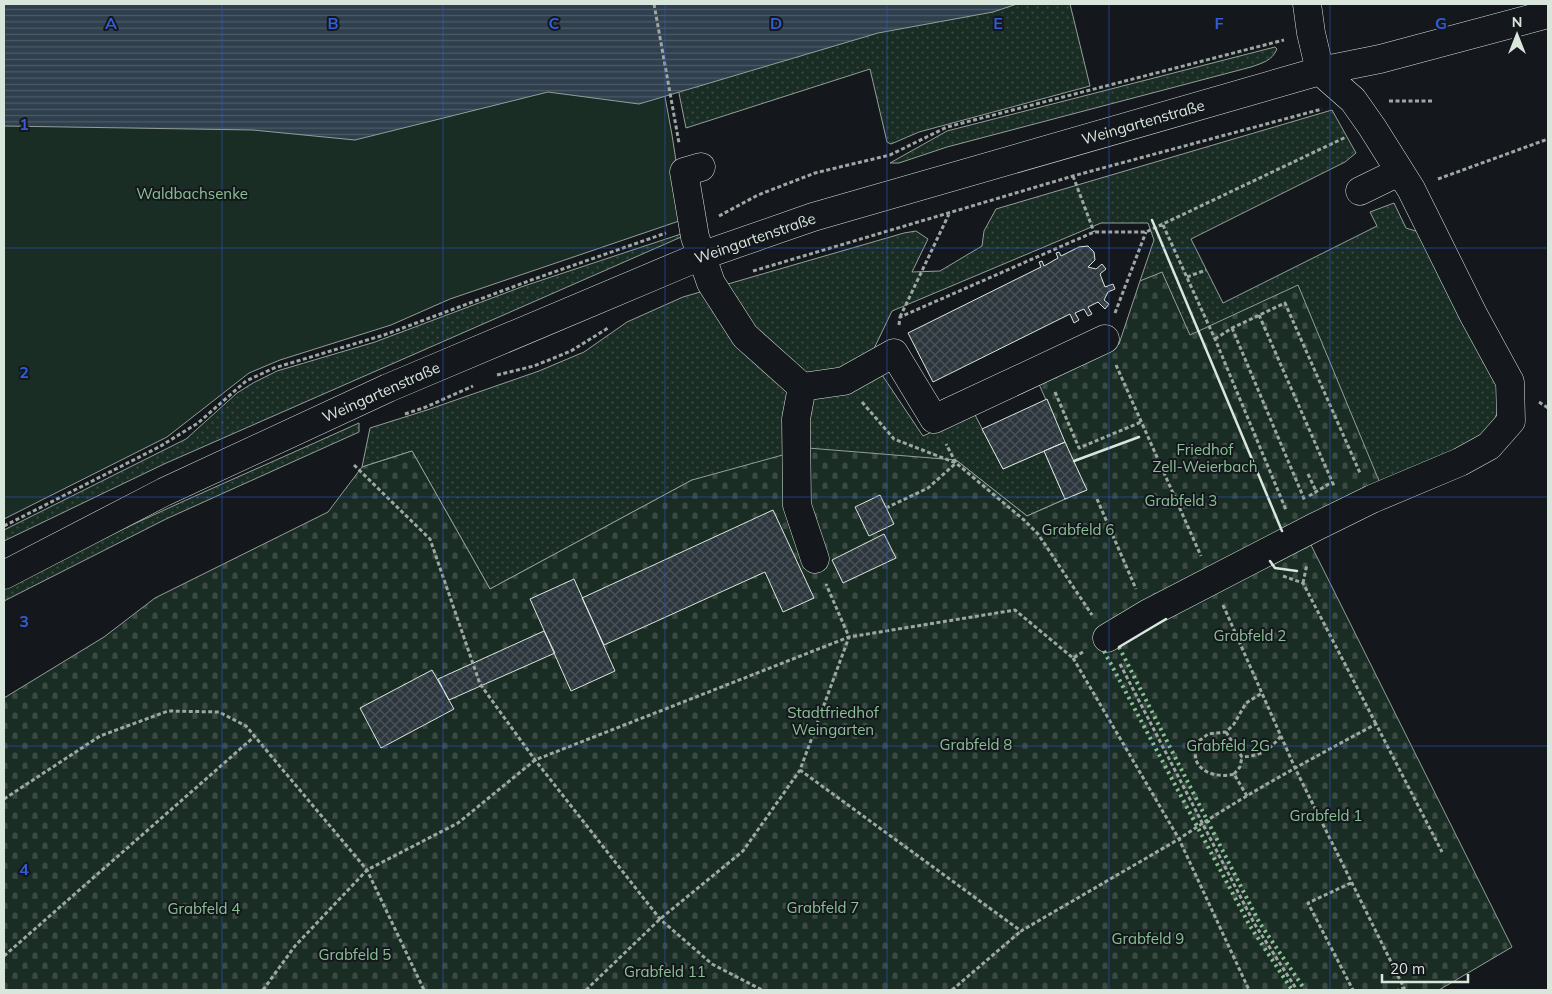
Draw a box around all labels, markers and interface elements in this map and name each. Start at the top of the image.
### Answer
north arrow [1492,10,1542,60]
text: A [105,13,117,33]
text: B [327,13,339,33]
text: C [549,13,560,33]
text: D [770,13,782,33]
text: E [993,13,1003,33]
text: F [1214,13,1224,33]
text: G [1435,13,1447,33]
text: N [1512,13,1522,31]
street label: Weingartenstraße [1079,95,1207,149]
text: 1 [19,114,29,134]
park label: Waldbachsenke [136,184,248,203]
street label: Weingartenstraße [692,208,818,268]
street label: Weingartenstraße [319,357,443,427]
text: 2 [19,362,29,382]
park label: Friedhof Zell-Weierbach [1152,440,1258,476]
park label: Grabfeld 3 [1145,491,1217,510]
park label: Grabfeld 6 [1042,520,1114,539]
text: 3 [19,611,29,631]
park label: Grabfeld 2 [1214,626,1286,645]
park label: Stadtfriedhof Weingarten [787,703,880,739]
park label: Grabfeld 8 [940,735,1012,754]
park label: Grabfeld 2G [1186,736,1270,755]
park label: Grabfeld 1 [1290,806,1362,825]
text: 4 [19,859,29,879]
park label: Grabfeld 7 [787,898,859,917]
park label: Grabfeld 4 [168,899,240,918]
park label: Grabfeld 9 [1112,929,1184,948]
park label: Grabfeld 5 [319,945,391,964]
scale bar [1382,952,1468,984]
text: 20 m [1390,959,1425,978]
park label: Grabfeld 11 [624,962,706,981]

